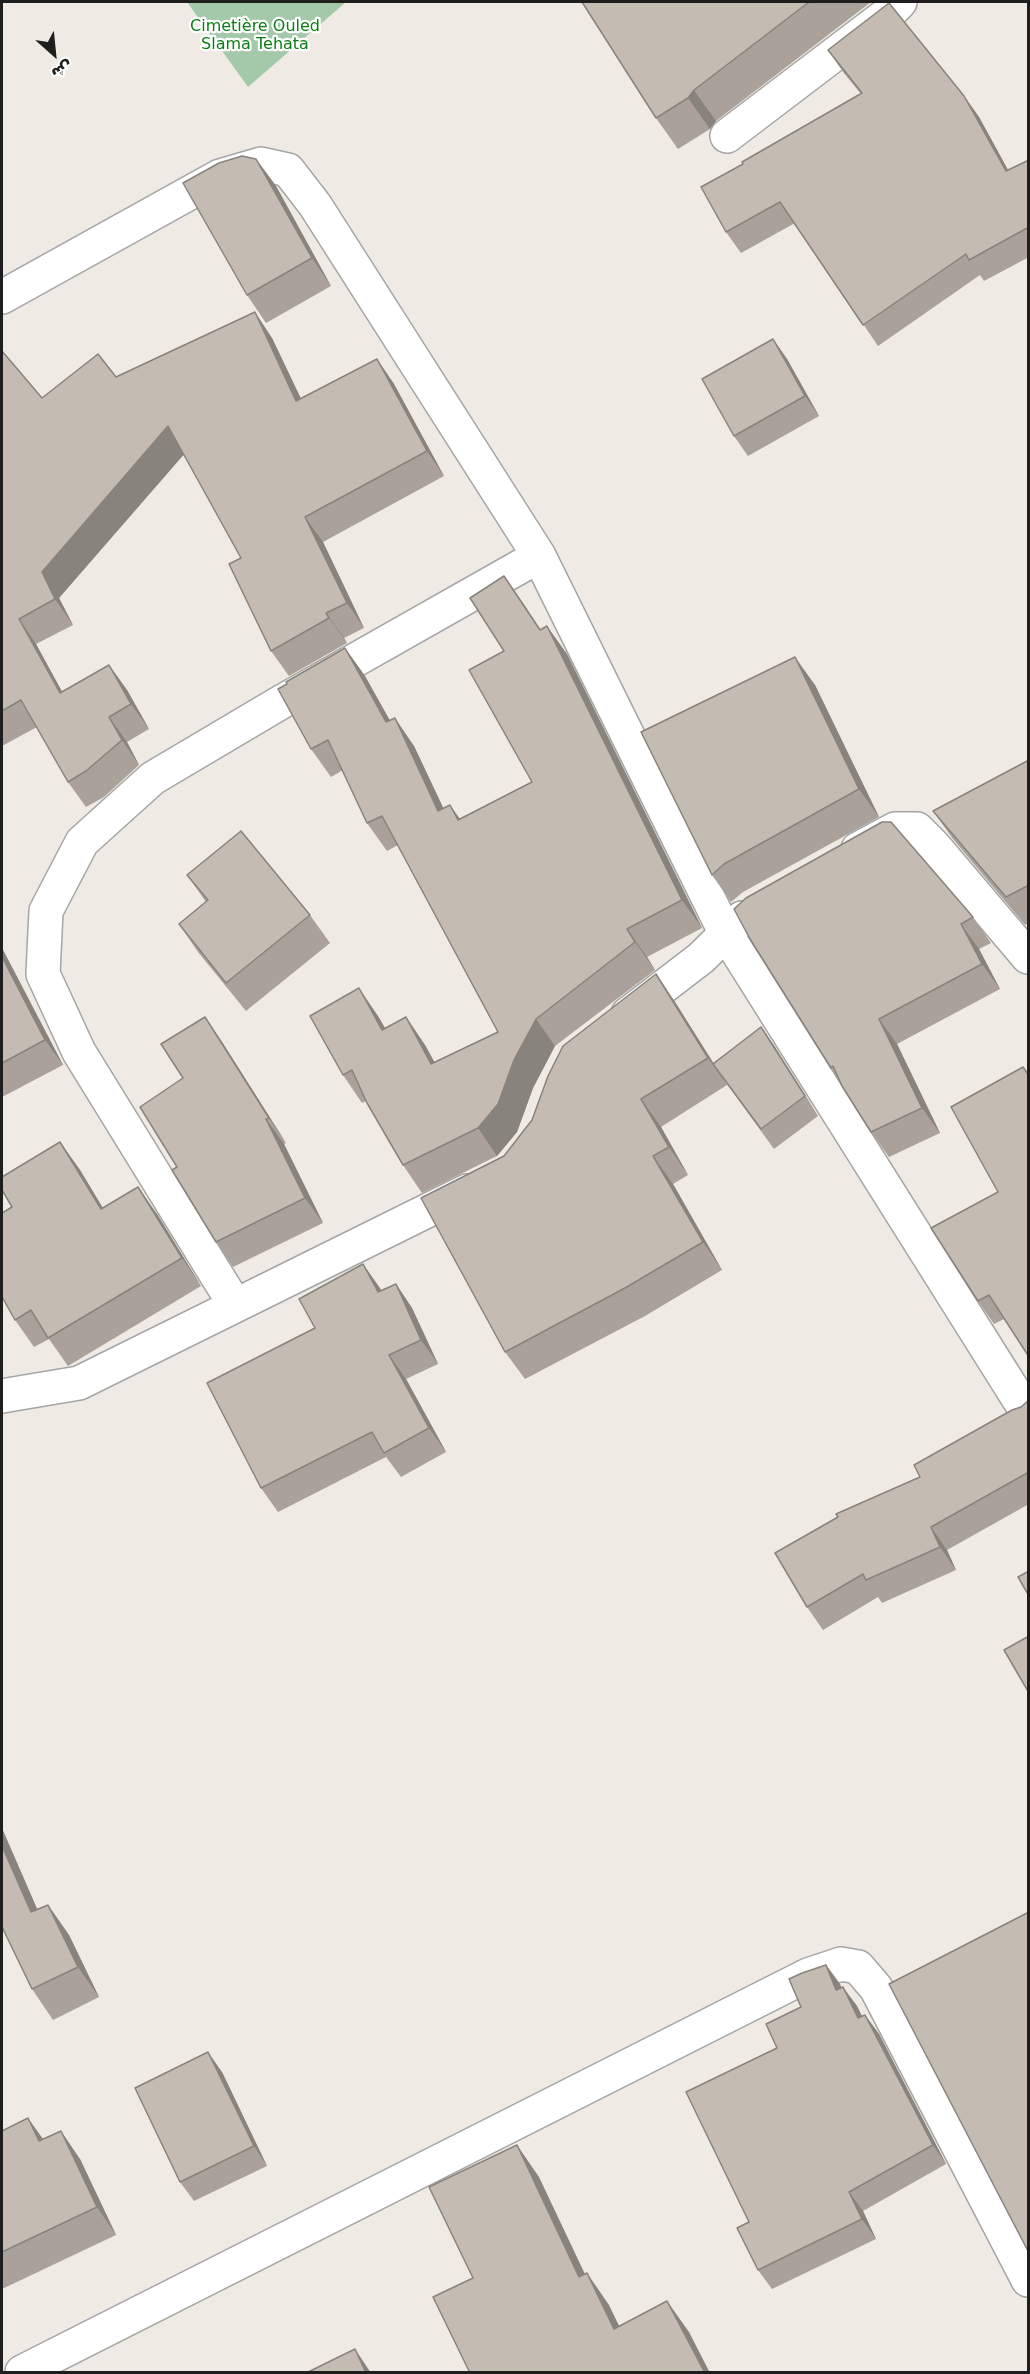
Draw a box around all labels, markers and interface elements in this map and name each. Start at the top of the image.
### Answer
park label: Cimetière Ouled Slama Tehata [190,17,320,55]
north arrow [24,24,84,84]
text: ش [48,57,77,84]

